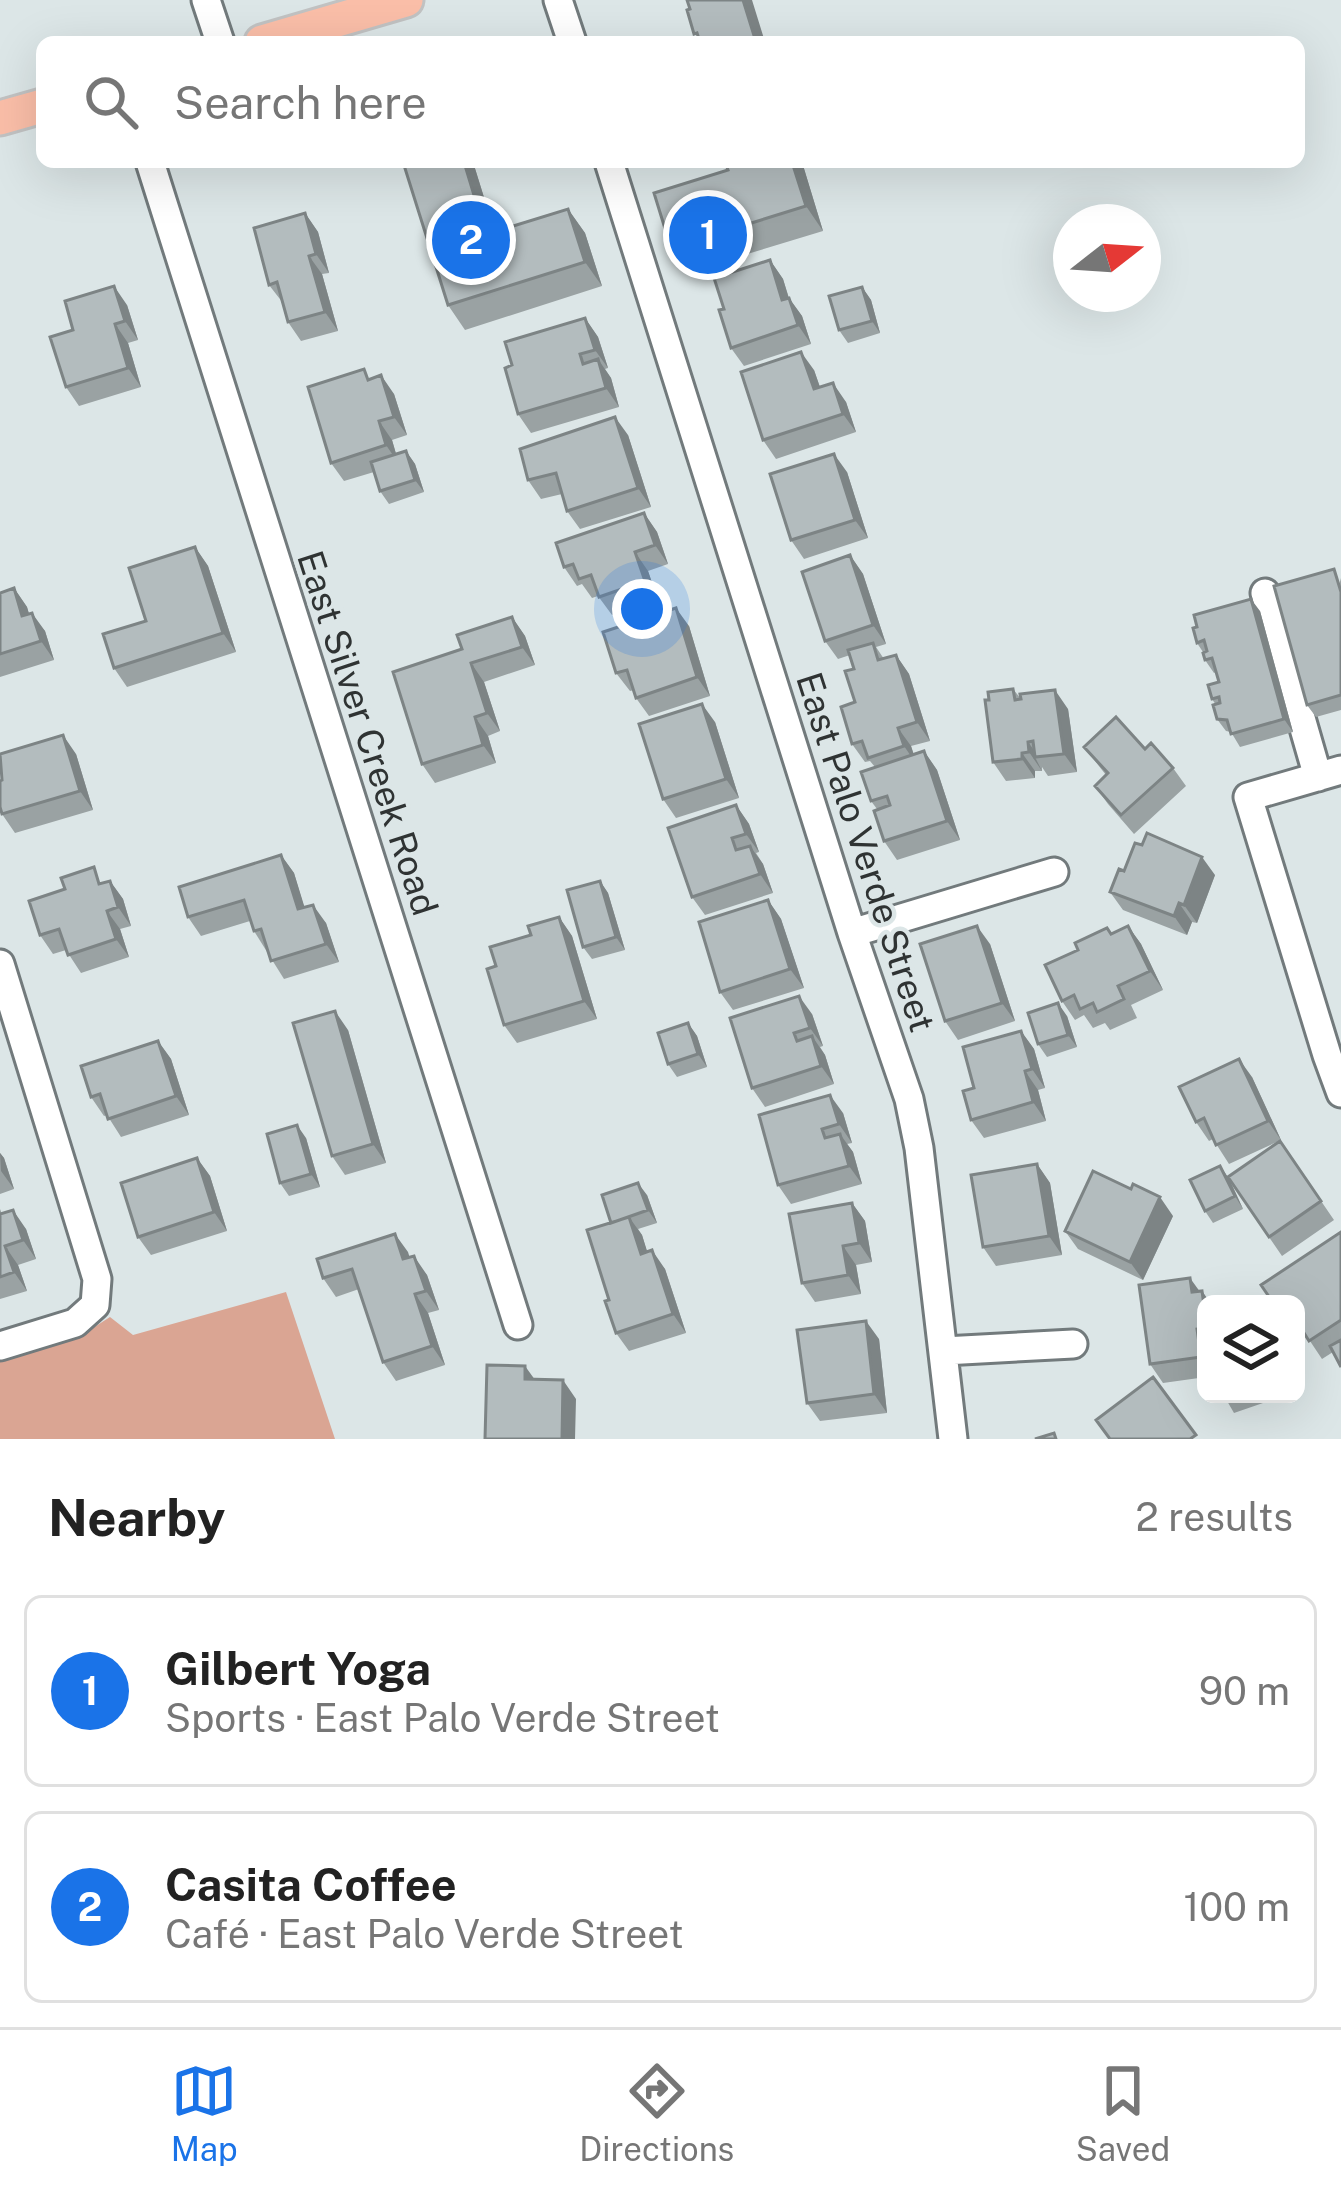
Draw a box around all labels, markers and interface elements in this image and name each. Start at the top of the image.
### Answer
search box [36,36,1305,168]
icon: search [78,69,144,135]
text: Search here [174,76,427,129]
pin: 1 [669,190,747,280]
pin: 2 [432,195,510,285]
north arrow [1053,204,1161,312]
street label: East Silver Creek Road [289,546,447,920]
your location [612,579,672,639]
street label: East Palo Verde Street [788,667,944,1037]
map controls [1197,1295,1305,1403]
button: layers [1197,1295,1305,1403]
text: Nearby [48,1488,225,1547]
text: 2 results [1136,1494,1293,1540]
text: Gilbert Yoga [165,1642,431,1695]
text: 1 [82,1668,98,1714]
text: 90 m [1199,1668,1290,1714]
text: Sports · East Palo Verde Street [165,1695,720,1741]
text: Casita Coffee [165,1858,457,1911]
text: 2 [78,1884,102,1930]
text: 100 m [1183,1884,1290,1930]
text: Café · East Palo Verde Street [165,1911,684,1957]
tab: Map [171,2058,238,2168]
tab: Directions [579,2058,734,2168]
tab: Saved [1076,2058,1170,2168]

